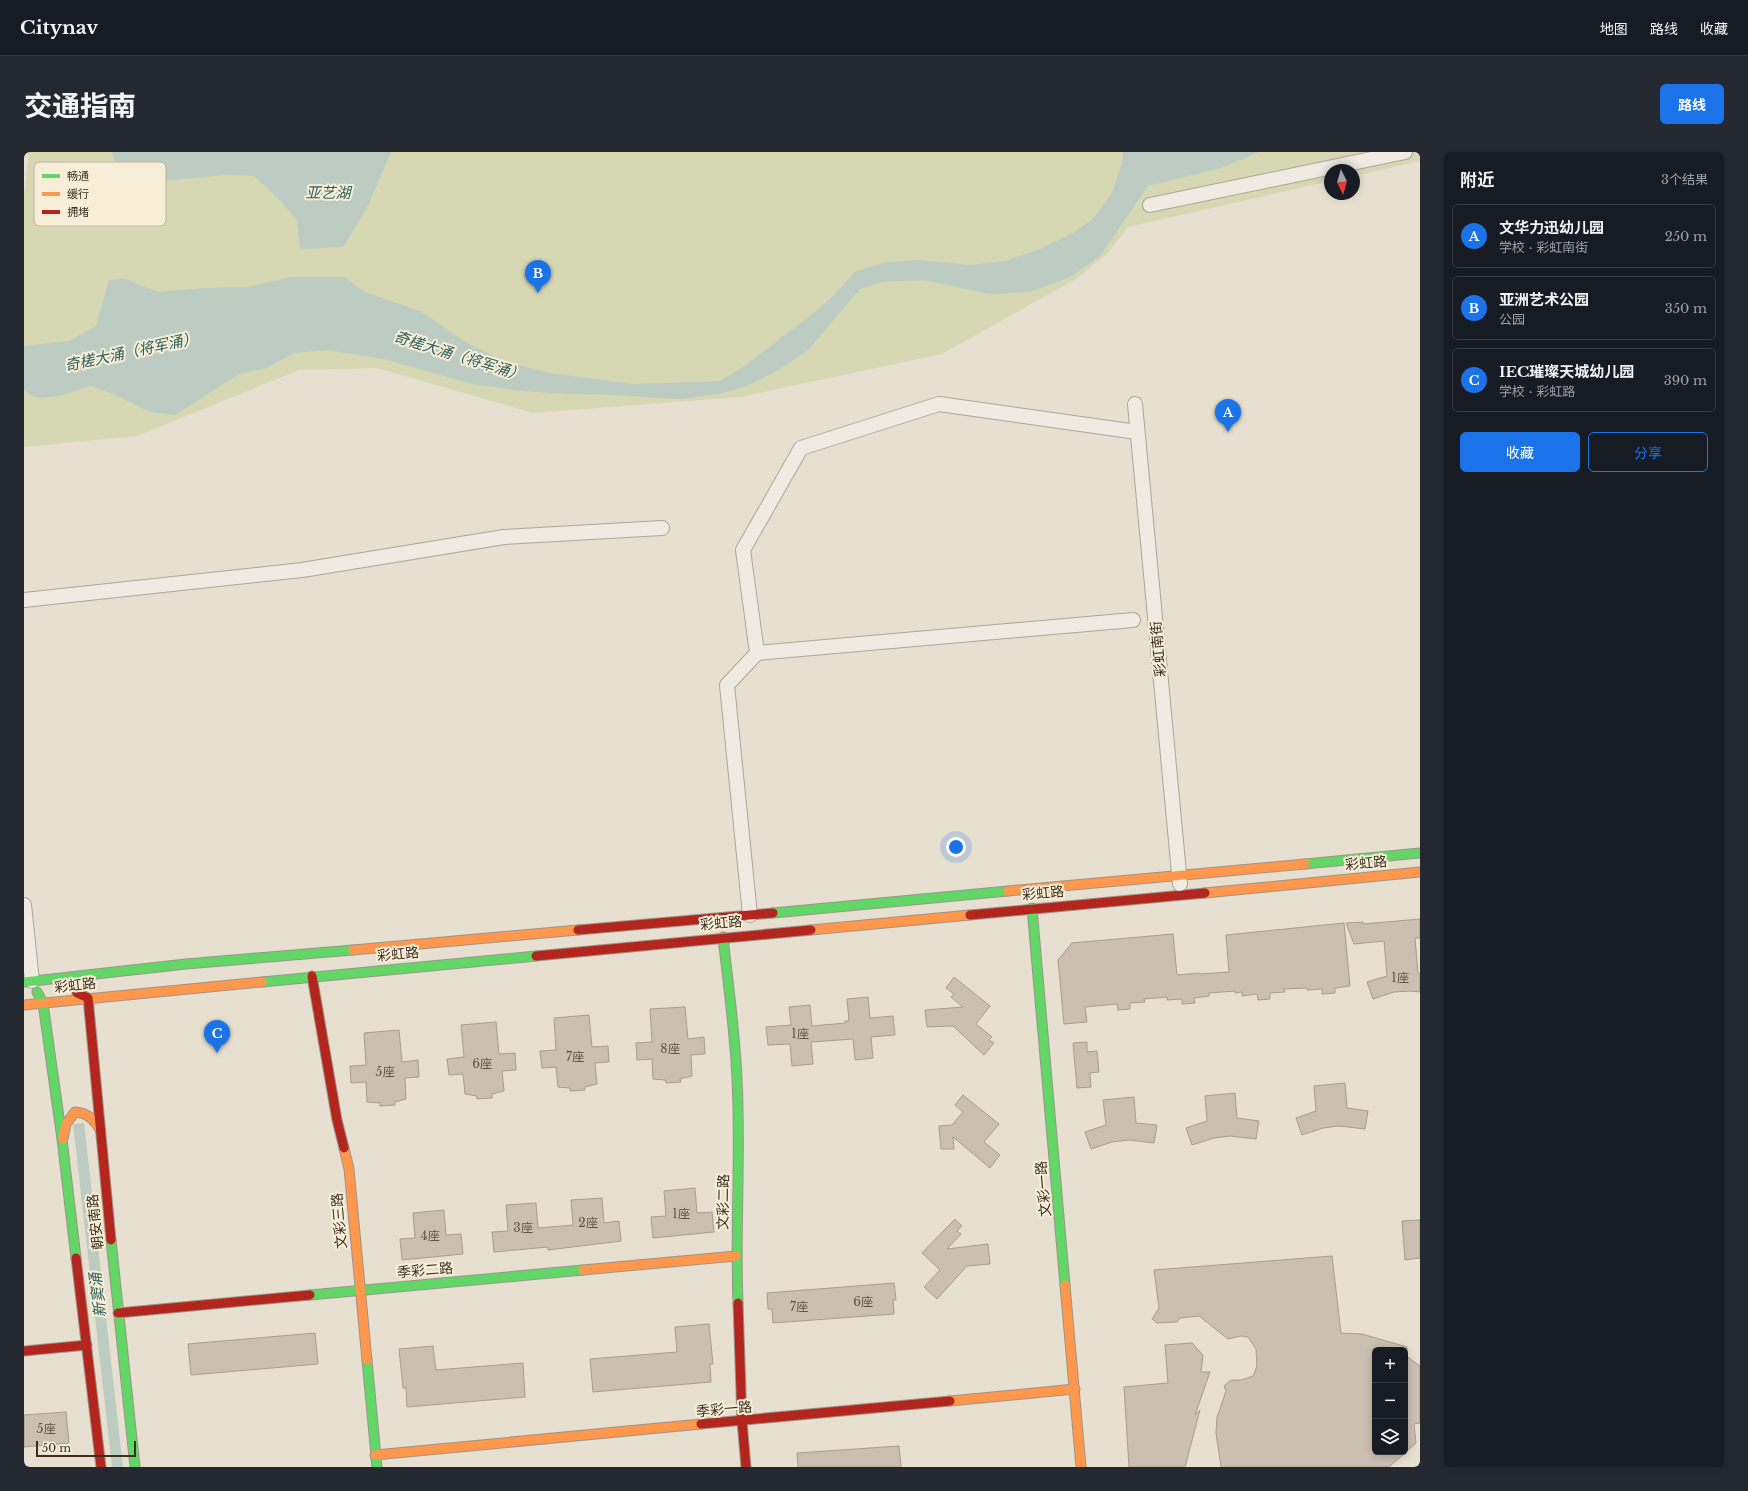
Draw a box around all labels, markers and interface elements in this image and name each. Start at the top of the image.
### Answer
text: Citynav [20,16,98,39]
text: 地图 [1600,20,1628,38]
text: 路线 [1650,20,1678,38]
text: 收藏 [1700,20,1728,38]
button: 路线 [1660,84,1724,124]
text: 交通指南 [24,89,136,124]
legend [34,162,166,226]
north arrow [1324,164,1360,200]
text: 畅通 [67,169,89,183]
text: 附近 [1460,170,1494,191]
text: 3个结果 [1661,171,1708,188]
water label: 亚艺湖 [305,183,352,202]
text: 缓行 [67,187,89,201]
text: 拥堵 [67,205,89,219]
text: 文华力迅幼儿园 [1499,218,1604,237]
text: A [1469,228,1479,245]
text: 250 m [1665,228,1707,245]
text: 学校 · 彩虹南街 [1499,239,1588,256]
pin: B [525,260,551,293]
text: 亚洲艺术公园 [1499,290,1589,309]
text: B [1469,300,1479,317]
text: 350 m [1665,300,1707,317]
text: 公园 [1499,311,1525,328]
water label: 奇槎大涌（将军涌） [392,327,526,384]
water label: 奇槎大涌（将军涌） [63,328,199,375]
text: IEC璀璨天城幼儿园 [1499,362,1634,381]
text: C [1469,372,1479,389]
text: 390 m [1664,372,1707,389]
text: 学校 · 彩虹路 [1499,383,1575,400]
pin: A [1215,399,1241,432]
button: 收藏 [1460,432,1580,472]
button: 分享 [1588,432,1708,472]
street label: 彩虹南街 [1147,620,1169,678]
your location [946,837,966,857]
street label: 彩虹路 [1344,852,1388,874]
street label: 彩虹路 [1021,882,1065,904]
street label: 彩虹路 [699,912,743,934]
street label: 彩虹路 [376,943,420,965]
house number: 1座 [1391,970,1409,985]
street label: 彩虹路 [53,974,97,996]
pin: C [204,1020,230,1053]
house number: 1座 [791,1026,809,1041]
house number: 8座 [660,1041,680,1056]
house number: 7座 [566,1049,584,1064]
house number: 6座 [472,1056,492,1071]
house number: 5座 [376,1064,394,1079]
street label: 文彩一路 [1032,1160,1054,1218]
street label: 文彩二路 [714,1174,732,1230]
street label: 文彩三路 [328,1192,350,1250]
street label: 朝安南路 [83,1193,107,1251]
house number: 1座 [672,1206,690,1221]
house number: 2座 [578,1215,598,1230]
house number: 3座 [513,1220,533,1235]
house number: 4座 [420,1228,440,1243]
street label: 季彩二路 [396,1259,454,1281]
water label: 新窦涌 [85,1270,110,1319]
house number: 6座 [853,1294,873,1309]
house number: 7座 [790,1299,808,1314]
map controls [1372,1347,1408,1455]
button: + [1372,1347,1408,1383]
button: − [1372,1383,1408,1419]
street label: 季彩一路 [695,1398,753,1420]
button: layers [1372,1419,1408,1455]
house number: 5座 [37,1421,55,1436]
scale bar [36,1439,136,1458]
text: 50 m [42,1441,71,1455]

